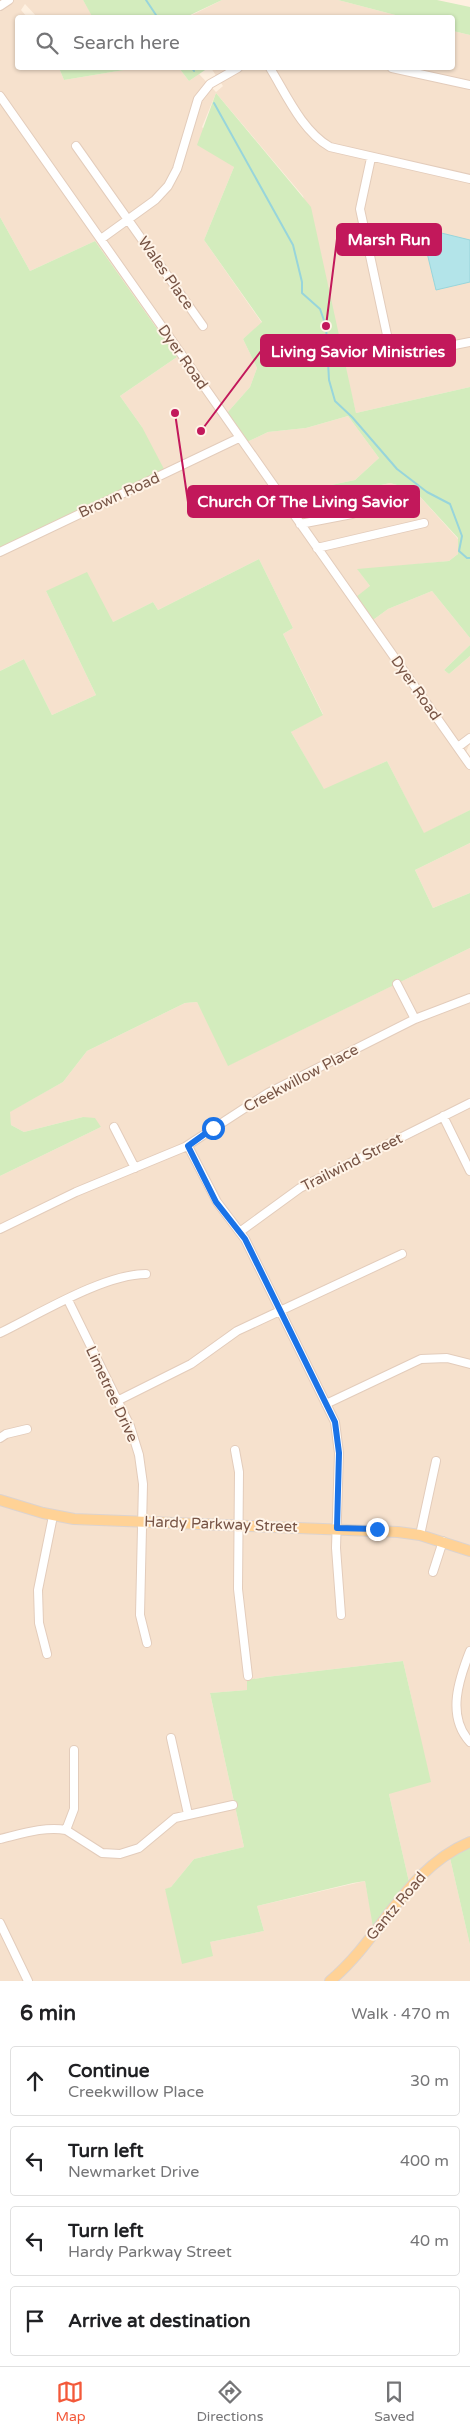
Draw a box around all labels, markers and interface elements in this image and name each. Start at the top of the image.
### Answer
search box [15,15,455,70]
icon: search [33,29,61,57]
text: Search here [73,32,180,54]
callout: Marsh Run [337,224,441,255]
text: Marsh Run [347,230,431,250]
street label: Wales Place [134,233,198,313]
street label: Dyer Road [154,321,212,393]
callout: Living Savior Ministries [261,335,455,366]
text: Living Savior Ministries [271,342,446,362]
street label: Brown Road [76,468,162,522]
callout: Church Of The Living Savior [188,486,419,517]
text: Church Of The Living Savior [197,492,410,512]
street label: Dyer Road [387,652,445,724]
street label: Creekwillow Place [241,1040,361,1116]
route start [202,1117,225,1140]
street label: Trailwind Street [299,1129,406,1195]
street label: Limetree Drive [82,1343,142,1445]
street label: Hardy Parkway Street [144,1512,298,1536]
route end [366,1518,389,1541]
street label: Gantz Road [362,1868,430,1944]
text: 6 min [20,2001,76,2026]
text: Walk · 470 m [351,2004,450,2024]
text: Continue [68,2060,150,2082]
icon: ahead [21,2067,49,2095]
text: 30 m [410,2071,449,2091]
text: Creekwillow Place [68,2082,204,2102]
text: Turn left [68,2140,144,2162]
icon: left [21,2147,49,2175]
text: 400 m [400,2151,449,2171]
text: Newmarket Drive [68,2162,199,2182]
text: Turn left [68,2220,144,2242]
icon: left [21,2227,49,2255]
text: 40 m [410,2231,449,2251]
text: Hardy Parkway Street [68,2242,232,2262]
icon: arrive [21,2307,49,2335]
text: Arrive at destination [68,2310,251,2332]
tab: Map [55,2378,86,2425]
tab: Directions [196,2378,263,2425]
tab: Saved [374,2378,415,2425]

